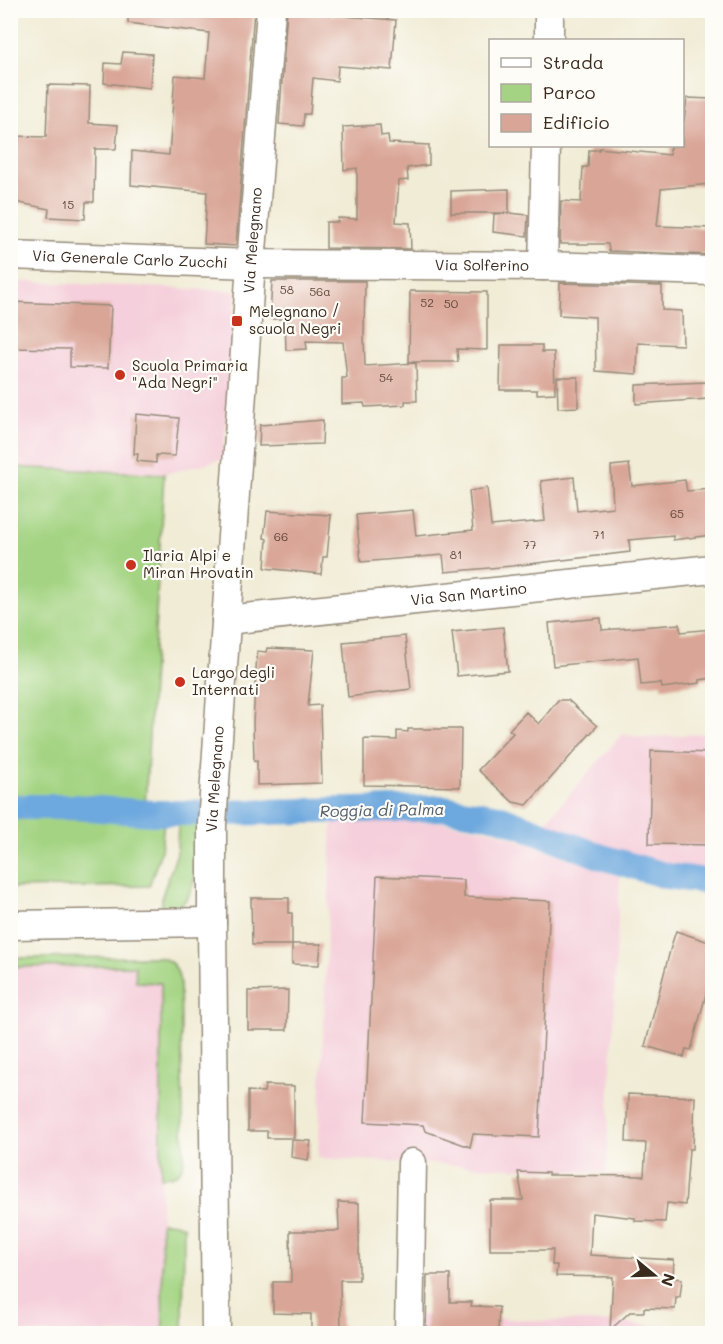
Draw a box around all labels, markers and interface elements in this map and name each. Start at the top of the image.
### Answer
legend [489,39,684,147]
text: Strada [543,50,604,74]
text: Parco [543,80,596,104]
text: Edificio [543,110,610,134]
street label: Via Melegnano [238,186,266,294]
house number: 15 [62,196,74,212]
street label: Via Generale Carlo Zucchi [32,245,228,272]
street label: Via Solferino [435,254,529,275]
house number: 58 [280,281,294,297]
house number: 56a [309,283,331,299]
house number: 52 [420,294,434,310]
house number: 50 [444,295,459,311]
place label: Melegnano / scuola Negri [249,301,341,338]
marker: Melegnano / scuola Negri [230,314,244,328]
place label: Scuola Primaria "Ada Negri" [132,355,248,392]
marker: Scuola Primaria "Ada Negri" [113,368,127,382]
house number: 54 [379,369,393,385]
house number: 65 [670,505,684,521]
house number: 71 [593,526,605,542]
house number: 66 [274,528,288,544]
house number: 77 [523,536,537,552]
place label: Ilaria Alpi e Miran Hrovatin [143,545,253,582]
house number: 81 [450,546,462,562]
marker: Ilaria Alpi e Miran Hrovatin [124,558,138,572]
street label: Via San Martino [410,577,528,610]
place label: Largo degli Internati [192,662,275,699]
marker: Largo degli Internati [173,675,187,689]
street label: Via Melegnano [201,725,228,832]
water label: Roggia di Palma [319,798,445,821]
north arrow [624,1245,684,1305]
text: N [657,1271,681,1289]

